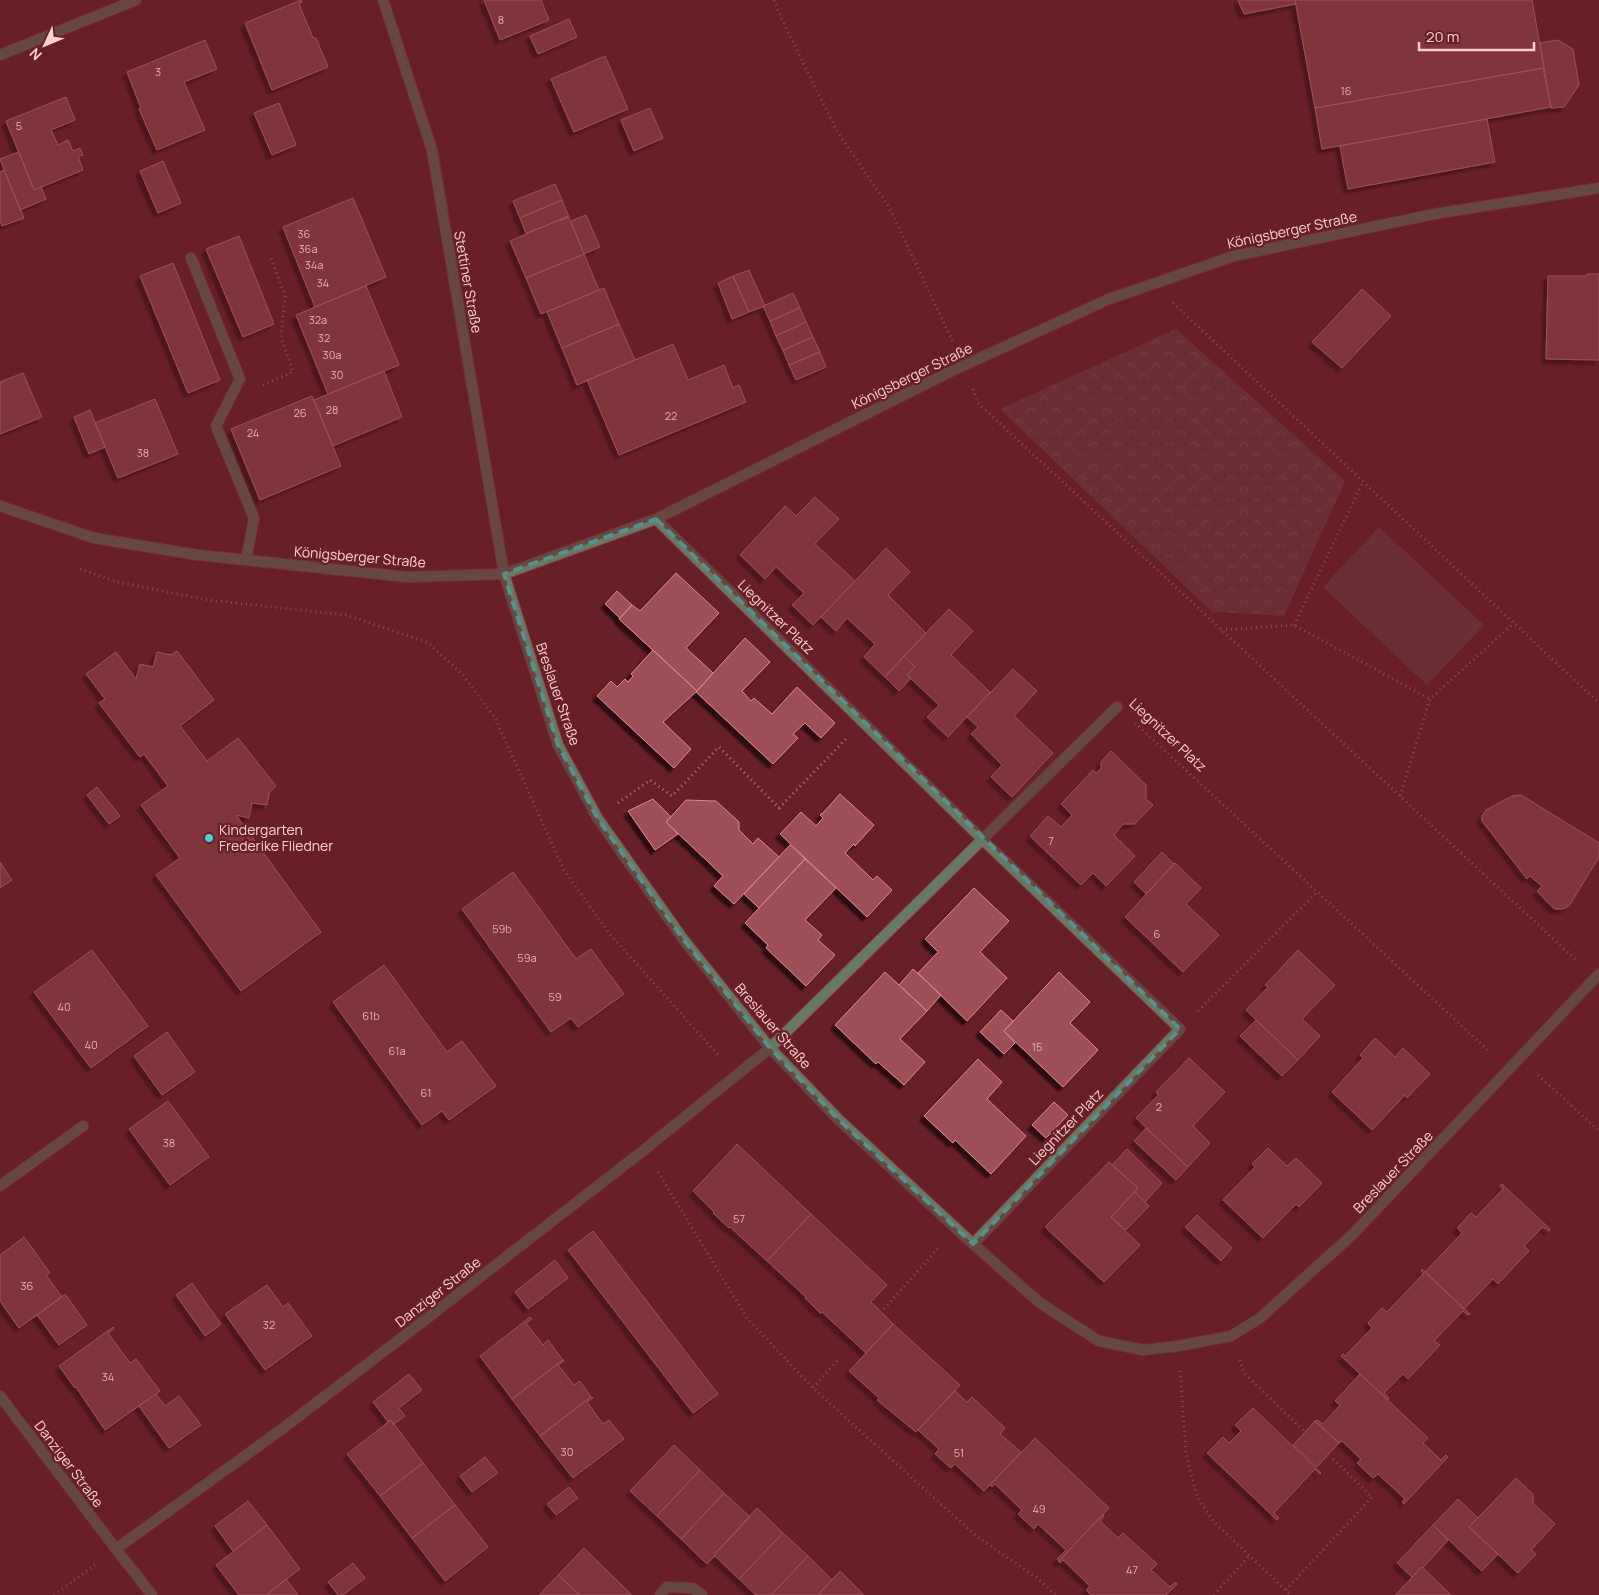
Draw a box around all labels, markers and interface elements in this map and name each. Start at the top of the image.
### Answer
house number: 8 [498,12,504,27]
north arrow [20,20,70,70]
scale bar [1419,20,1534,52]
text: 20 m [1426,26,1459,47]
text: N [25,44,46,65]
house number: 3 [155,64,161,79]
house number: 16 [1340,83,1352,98]
house number: 5 [16,118,22,133]
street label: Königsberger Straße [1225,206,1359,253]
house number: 36 [298,226,311,241]
street label: Stettiner Straße [450,229,487,334]
house number: 36a [298,241,318,256]
house number: 34a [305,257,323,272]
house number: 34 [317,275,329,290]
house number: 32a [309,312,327,327]
house number: 32 [318,330,330,345]
street label: Königsberger Straße [848,338,975,413]
house number: 30a [323,347,341,362]
house number: 30 [331,367,343,382]
house number: 28 [326,402,338,417]
house number: 26 [293,405,307,420]
house number: 22 [665,408,677,423]
house number: 24 [247,425,259,440]
house number: 38 [137,445,149,460]
street label: Königsberger Straße [293,541,427,572]
street label: Liegnitzer Platz [734,575,819,658]
street label: Breslauer Straße [532,640,585,748]
street label: Liegnitzer Platz [1125,694,1211,776]
place label: Kindergarten Frederike Fliedner [219,820,333,855]
marker: Kindergarten Frederike Fliedner [203,832,215,844]
house number: 7 [1048,833,1054,848]
house number: 59b [492,921,512,936]
house number: 6 [1154,926,1161,941]
house number: 59a [517,950,537,965]
street label: Breslauer Straße [731,979,816,1073]
house number: 59 [548,989,562,1004]
house number: 40 [57,999,71,1014]
house number: 61b [362,1008,380,1023]
house number: 40 [84,1037,98,1052]
house number: 15 [1032,1039,1042,1054]
house number: 61a [388,1043,406,1058]
street label: Liegnitzer Platz [1024,1084,1107,1169]
house number: 61 [421,1085,431,1100]
house number: 2 [1156,1099,1162,1114]
street label: Breslauer Straße [1348,1126,1437,1217]
house number: 38 [163,1135,175,1150]
house number: 57 [733,1211,745,1226]
street label: Danziger Straße [391,1252,484,1331]
house number: 36 [21,1278,34,1293]
house number: 32 [263,1317,275,1332]
house number: 34 [102,1369,114,1384]
street label: Danziger Straße [31,1417,108,1511]
house number: 30 [561,1444,573,1459]
house number: 51 [954,1445,964,1460]
house number: 49 [1032,1501,1046,1516]
house number: 47 [1126,1562,1138,1577]

